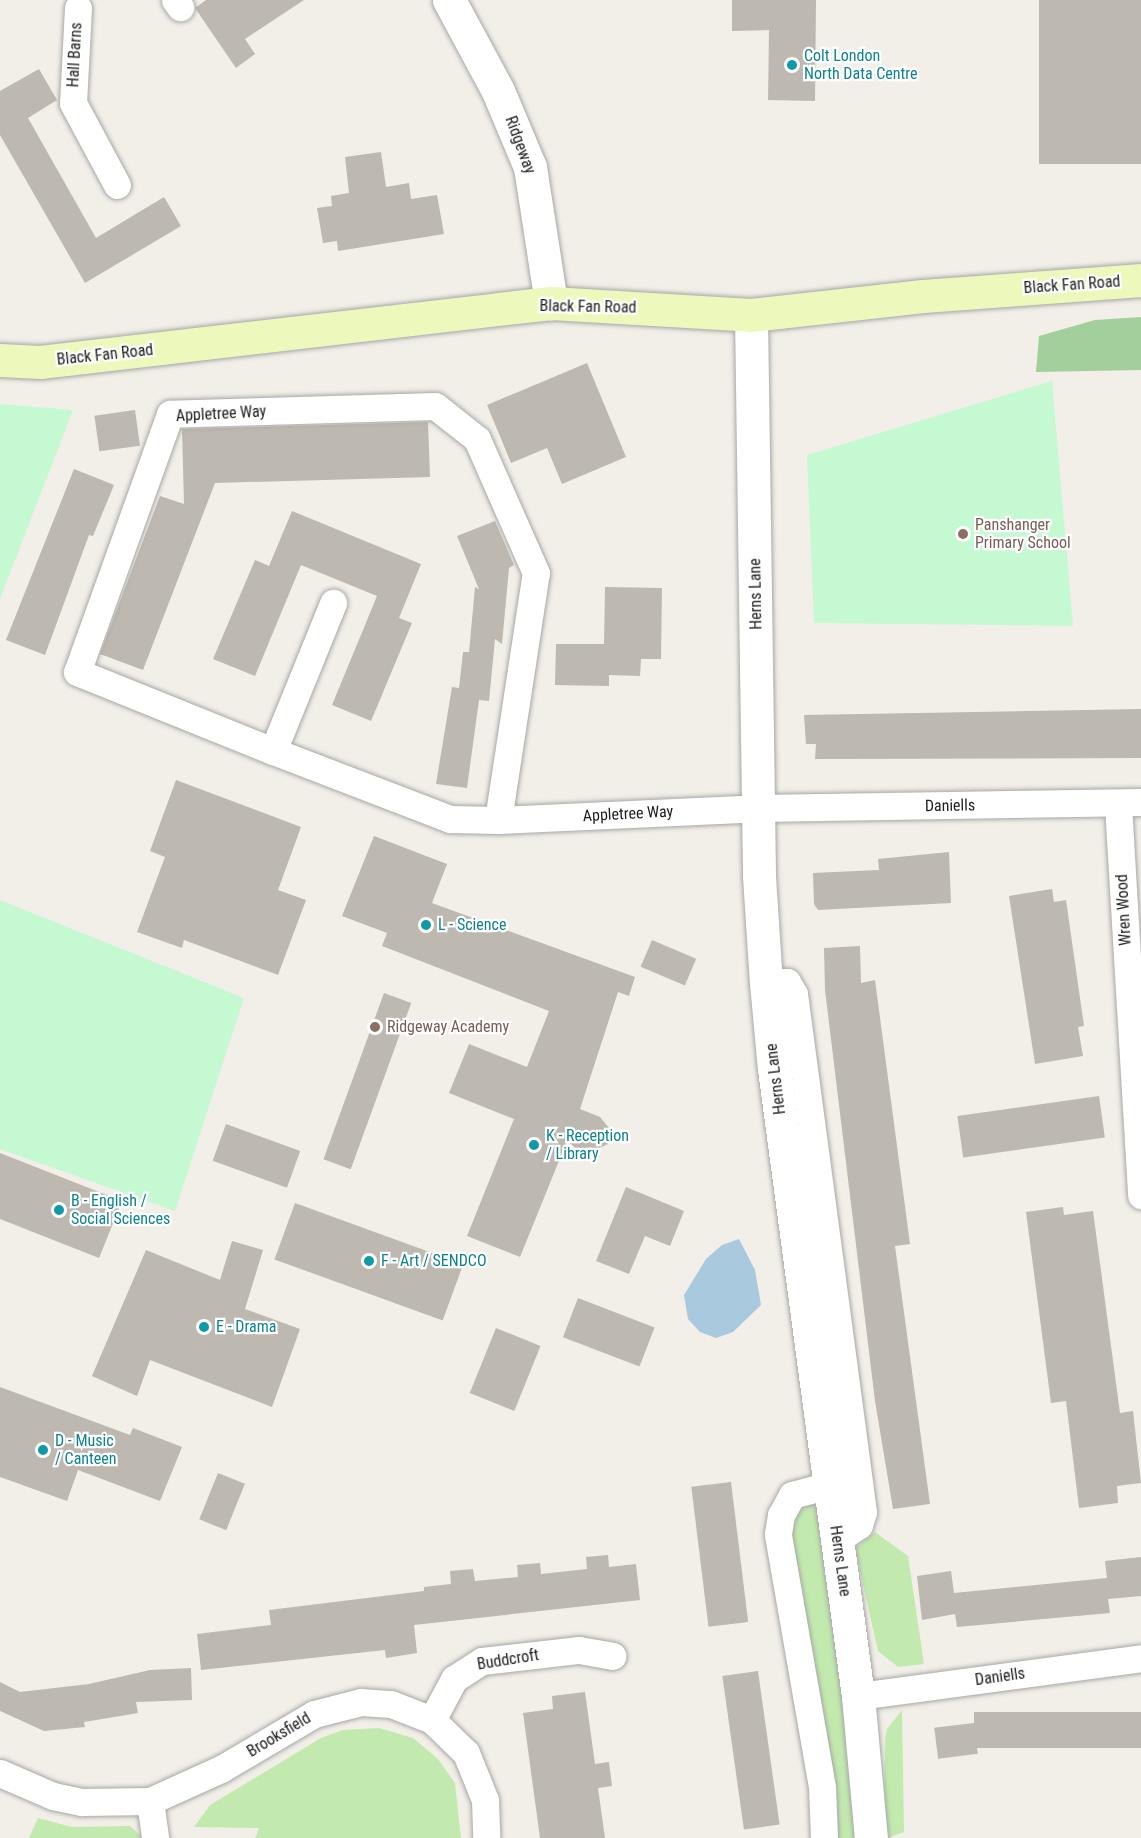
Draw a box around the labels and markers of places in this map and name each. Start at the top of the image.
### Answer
place label: Colt London North Data Centre [804,46,917,84]
marker: Colt London North Data Centre [785,58,799,72]
place label: Panshanger Primary School [975,515,1071,553]
marker: Panshanger Primary School [956,527,970,541]
place label: L - Science [438,915,506,935]
marker: L - Science [419,918,433,932]
place label: Ridgeway Academy [387,1017,509,1037]
marker: Ridgeway Academy [368,1020,382,1034]
place label: K - Reception / Library [546,1126,629,1164]
marker: K - Reception / Library [527,1138,541,1152]
place label: B - English / Social Sciences [71,1191,170,1229]
marker: B - English / Social Sciences [52,1203,66,1217]
place label: F - Art / SENDCO [381,1251,486,1271]
marker: F - Art / SENDCO [362,1254,376,1268]
place label: E - Drama [216,1317,276,1337]
marker: E - Drama [197,1320,211,1334]
place label: D - Music / Canteen [55,1431,117,1469]
marker: D - Music / Canteen [36,1443,50,1457]

